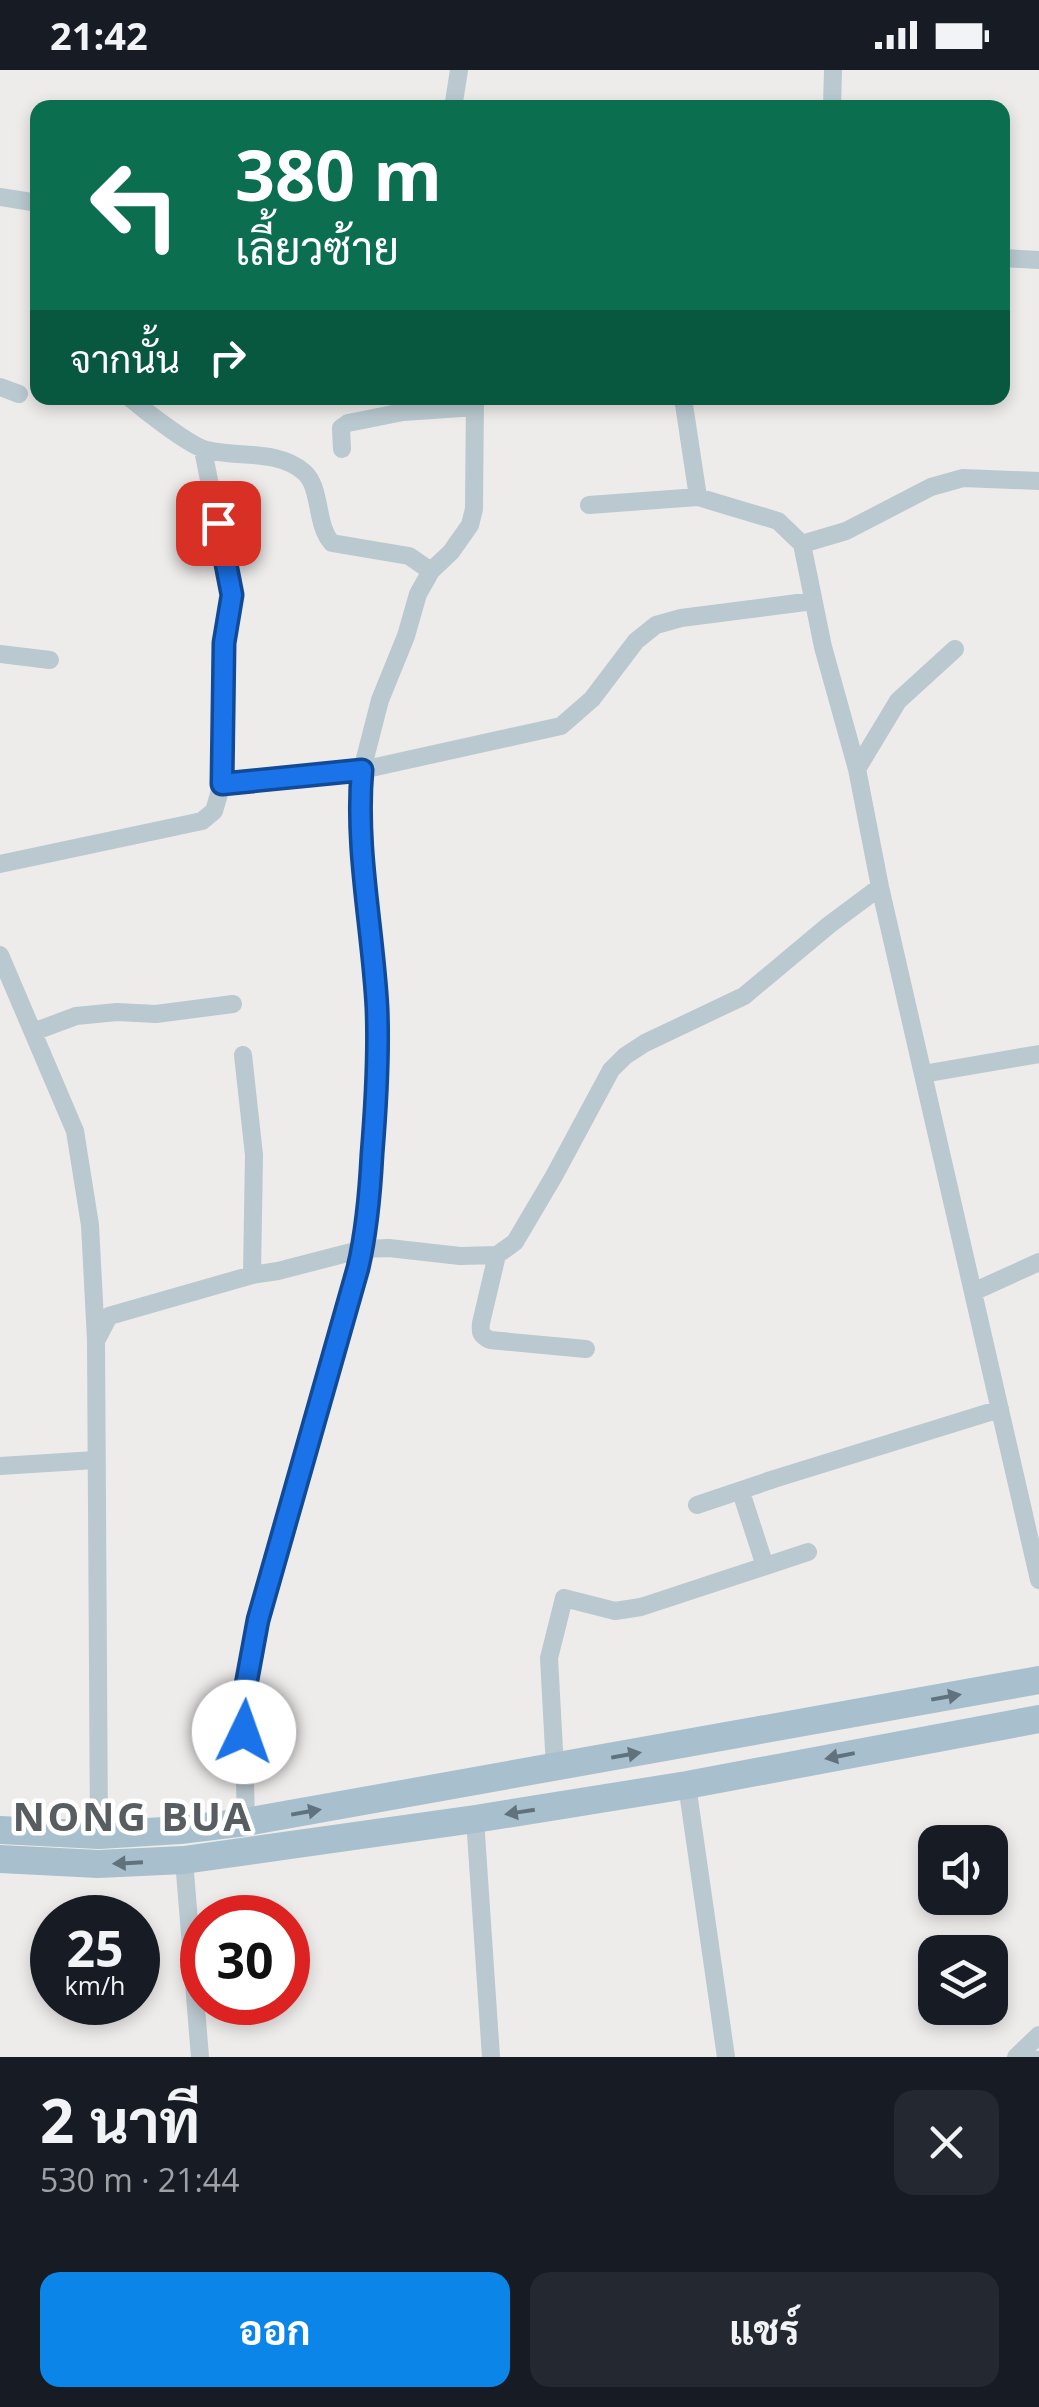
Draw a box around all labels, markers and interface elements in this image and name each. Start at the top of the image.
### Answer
text: 21:42 [50,9,148,61]
text: 380 m [235,126,442,222]
icon: left [70,140,200,270]
text: เลี้ยวซ้าย [235,217,399,278]
icon: right [200,330,255,385]
text: จากนั้น [70,332,180,384]
pin [176,481,261,566]
icon: arrive [191,496,246,551]
position arrow [192,1680,296,1784]
one-way arrow [930,1689,962,1704]
one-way arrow [611,1747,642,1762]
one-way arrow [824,1749,855,1764]
district label: NONG BUA [13,1788,253,1843]
one-way arrow [291,1804,322,1819]
one-way arrow [504,1805,535,1820]
map controls [918,1825,1008,2025]
button: sound [918,1825,1008,1915]
one-way arrow [112,1855,144,1871]
speed limit sign: 30 [180,1895,310,2025]
text: 25 [66,1914,124,1982]
button: layers [918,1935,1008,2025]
text: km/h [65,1968,125,2002]
text: 2 นาที [40,2079,200,2161]
button: close [894,2090,999,2195]
text: 530 m · 21:44 [40,2158,239,2201]
button: ออก [40,2272,510,2387]
button: แชร์ [530,2272,999,2387]

